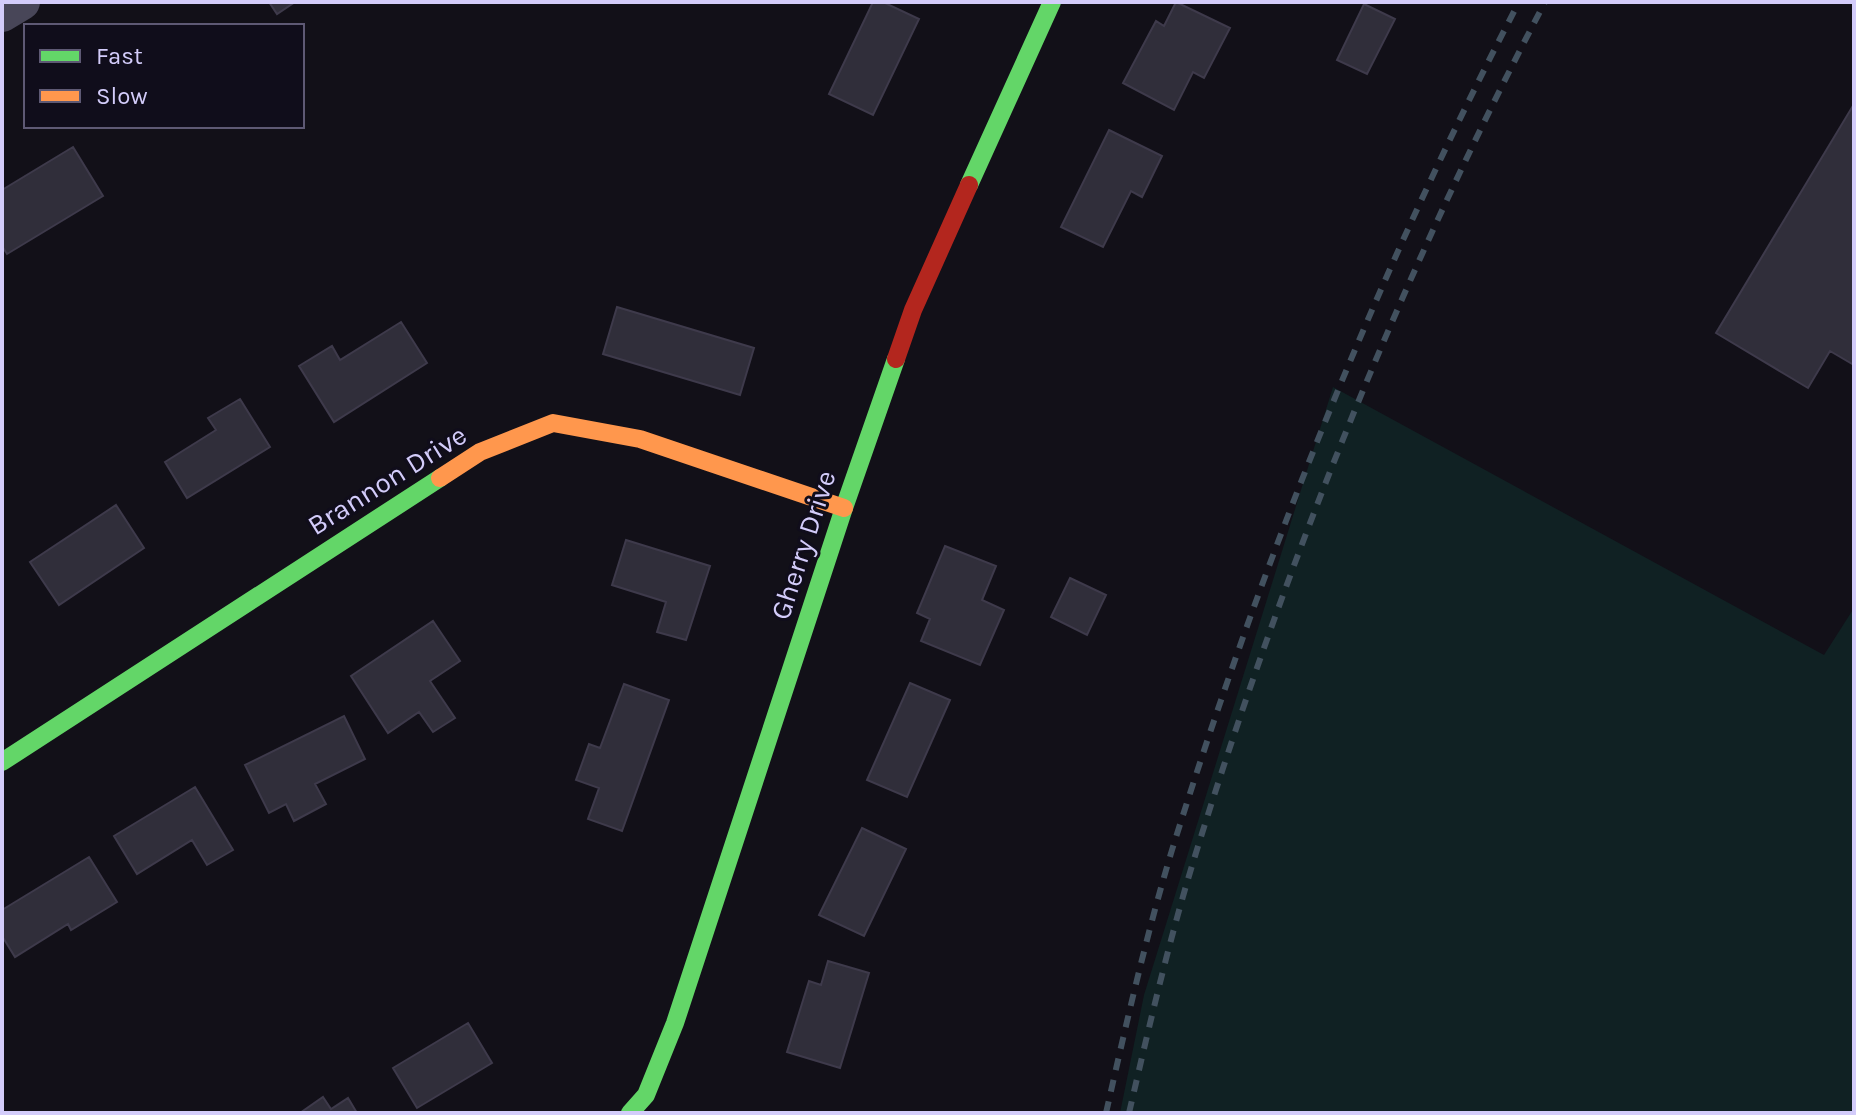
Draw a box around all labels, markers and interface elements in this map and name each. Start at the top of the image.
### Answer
legend [24,24,304,128]
text: Fast [96,42,143,70]
text: Slow [96,82,148,110]
street label: Brannon Drive [302,418,472,542]
street label: Gherry Drive [763,466,843,624]

